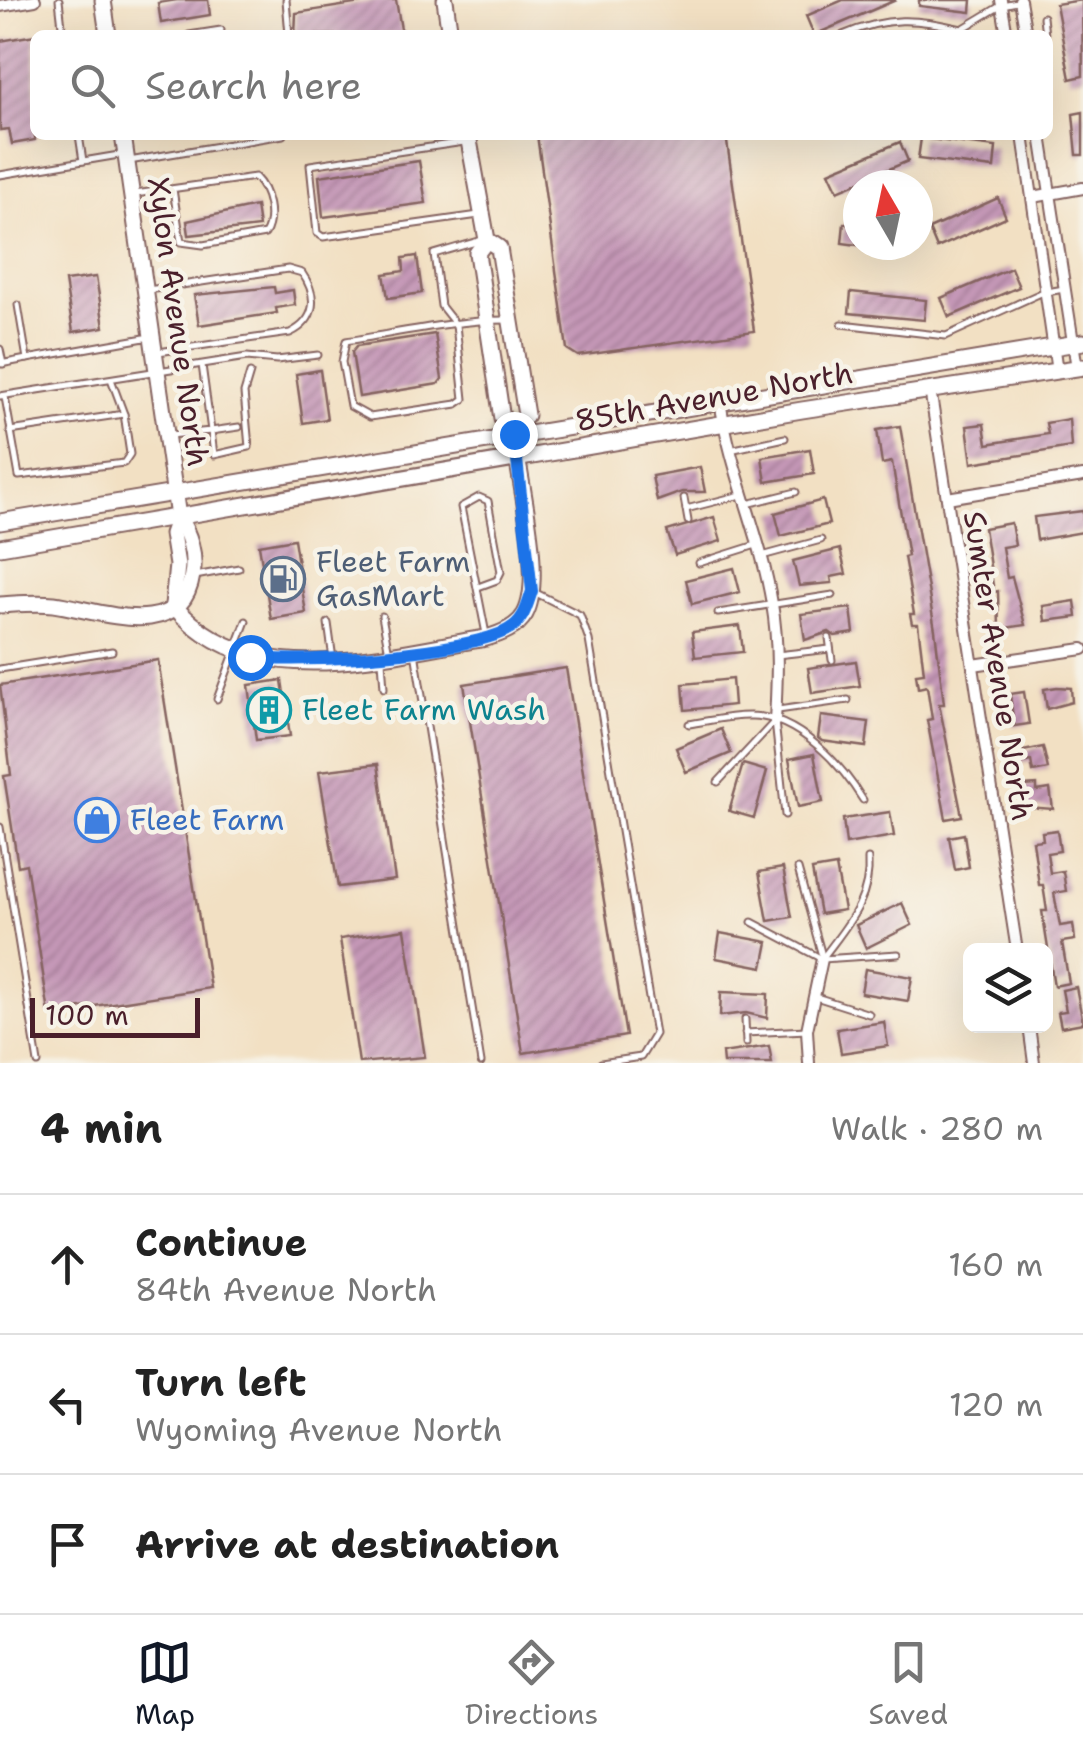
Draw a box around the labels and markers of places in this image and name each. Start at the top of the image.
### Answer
place label: Fleet Farm GasMart [316,541,470,616]
fuel station icon: Fleet Farm GasMart [260,556,306,602]
building icon: Fleet Farm Wash [246,687,292,733]
place label: Fleet Farm Wash [302,689,546,730]
shop icon: Fleet Farm [74,797,120,843]
place label: Fleet Farm [130,799,284,840]

